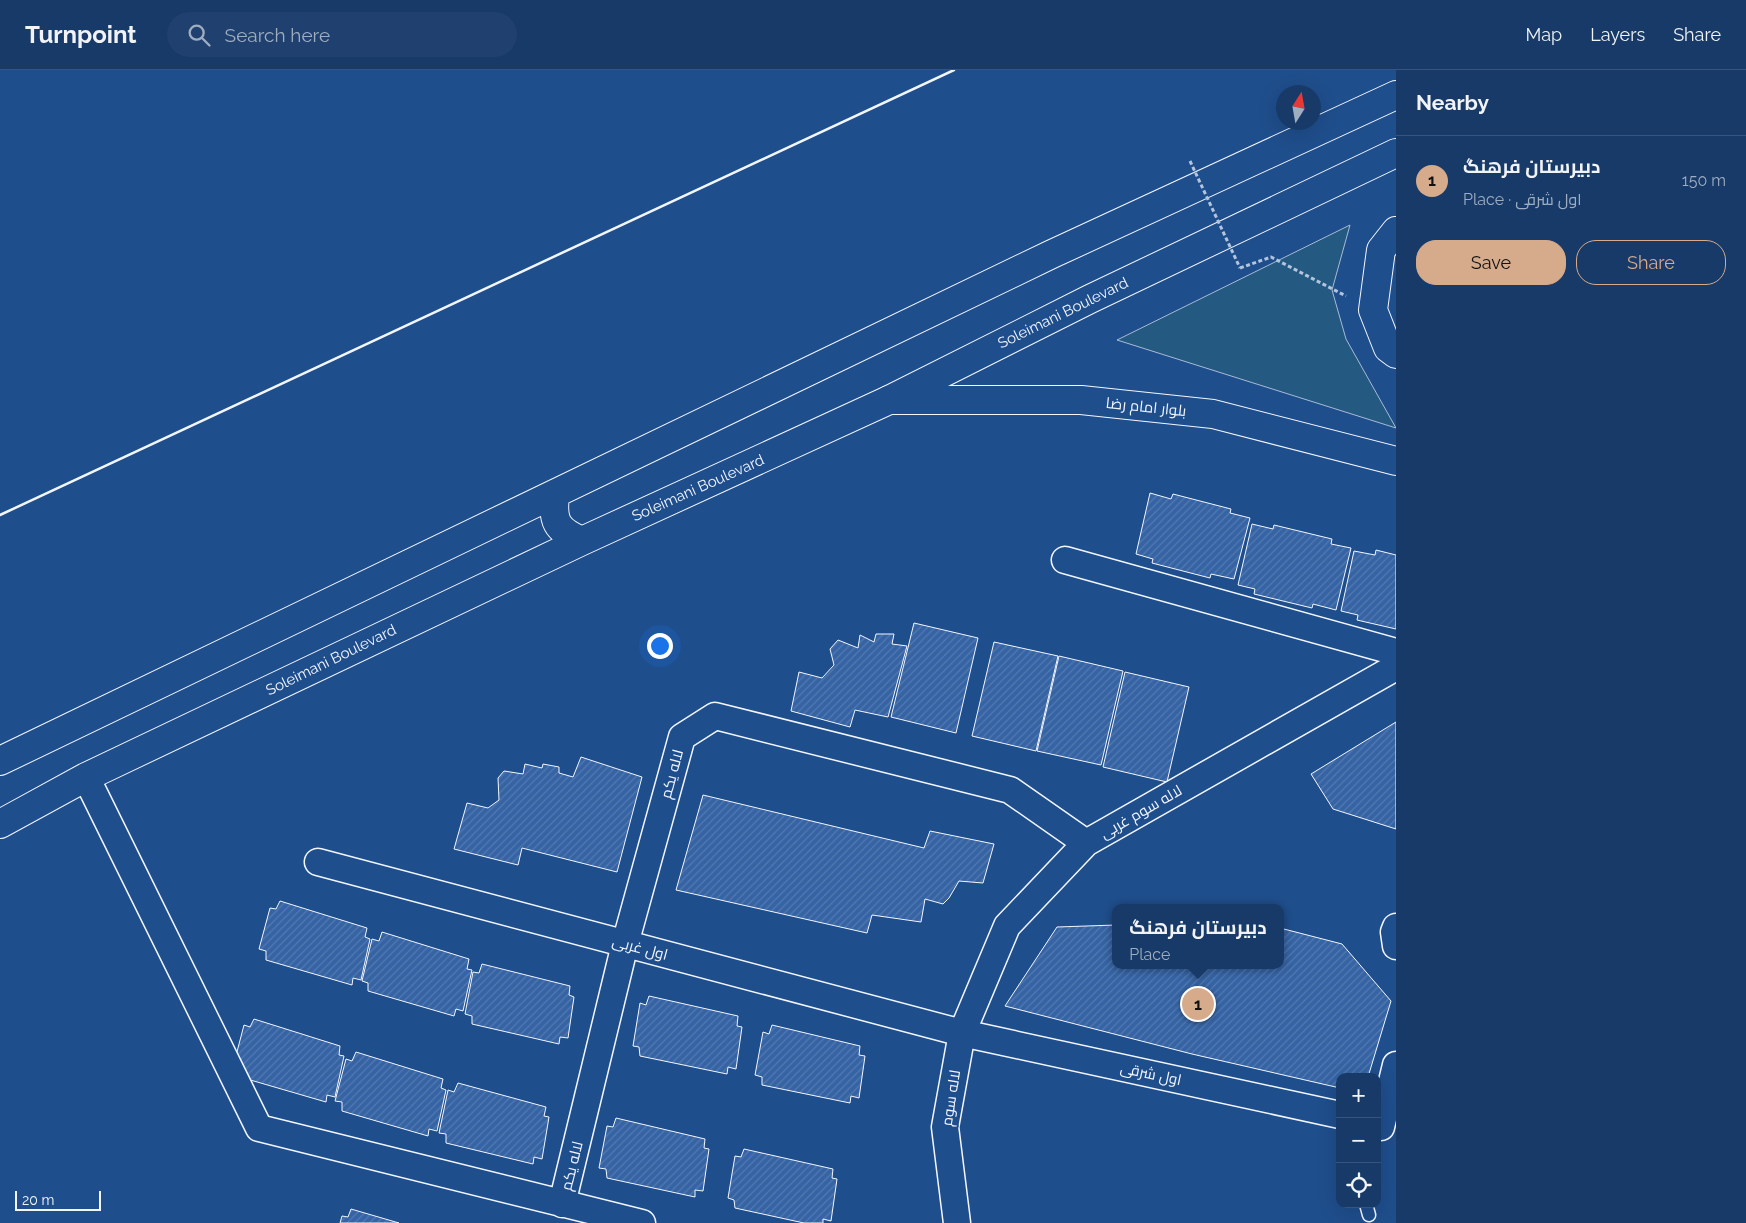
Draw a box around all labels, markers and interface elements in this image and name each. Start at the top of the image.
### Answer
search box [167,12,517,57]
text: Turnpoint [25,20,137,49]
icon: search [185,21,213,49]
text: Search here [225,24,330,46]
text: Map [1526,24,1562,45]
text: Layers [1590,24,1645,45]
text: Share [1673,24,1721,45]
north arrow [1276,85,1321,130]
text: Nearby [1416,90,1489,115]
text: دبیرستان فرهنگ [1463,155,1600,177]
text: 1 [1428,171,1436,190]
text: 150 m [1682,171,1726,190]
text: Place · اول شرقی [1463,190,1582,209]
button: Save [1416,240,1566,285]
button: Share [1576,240,1726,285]
street label: Soleimani Boulevard [995,274,1131,352]
street label: بلوار امام رضا [1105,394,1187,421]
street label: Soleimani Boulevard [629,451,767,525]
street label: Soleimani Boulevard [263,621,399,699]
your location [647,633,673,659]
street label: لاله یکم [657,747,688,801]
street label: لاله سوم غربی [1097,781,1185,843]
popup [1112,904,1284,969]
text: دبیرستان فرهنگ [1129,916,1267,938]
street label: اول غربی [610,932,670,965]
text: Place [1129,945,1170,964]
pin: 1 [1182,985,1214,1023]
street label: اول شرقی [1119,1059,1183,1090]
street label: لاله سوم [938,1069,965,1128]
map controls [1336,1073,1381,1208]
button: + [1336,1073,1381,1118]
button: − [1336,1118,1381,1163]
street label: لاله یکم [557,1140,588,1193]
button: locate [1336,1163,1381,1208]
scale bar [15,1188,101,1211]
text: 20 m [22,1192,54,1208]

